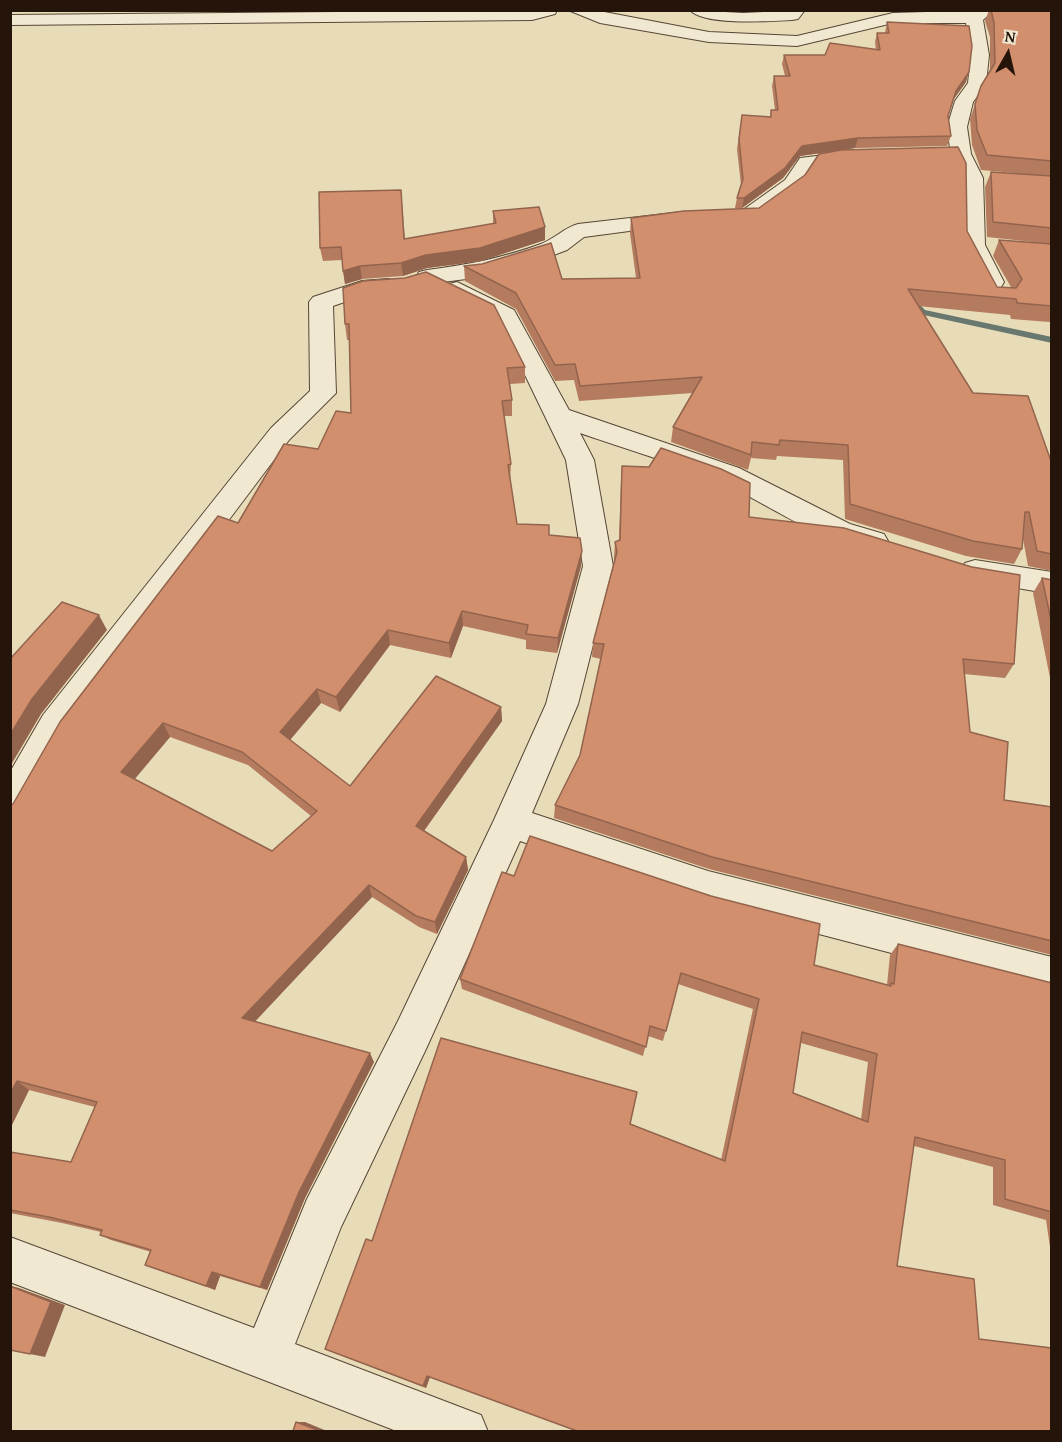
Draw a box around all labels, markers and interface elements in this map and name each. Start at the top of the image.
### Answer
north arrow [978,24,1038,84]
text: N [1004,24,1017,49]

